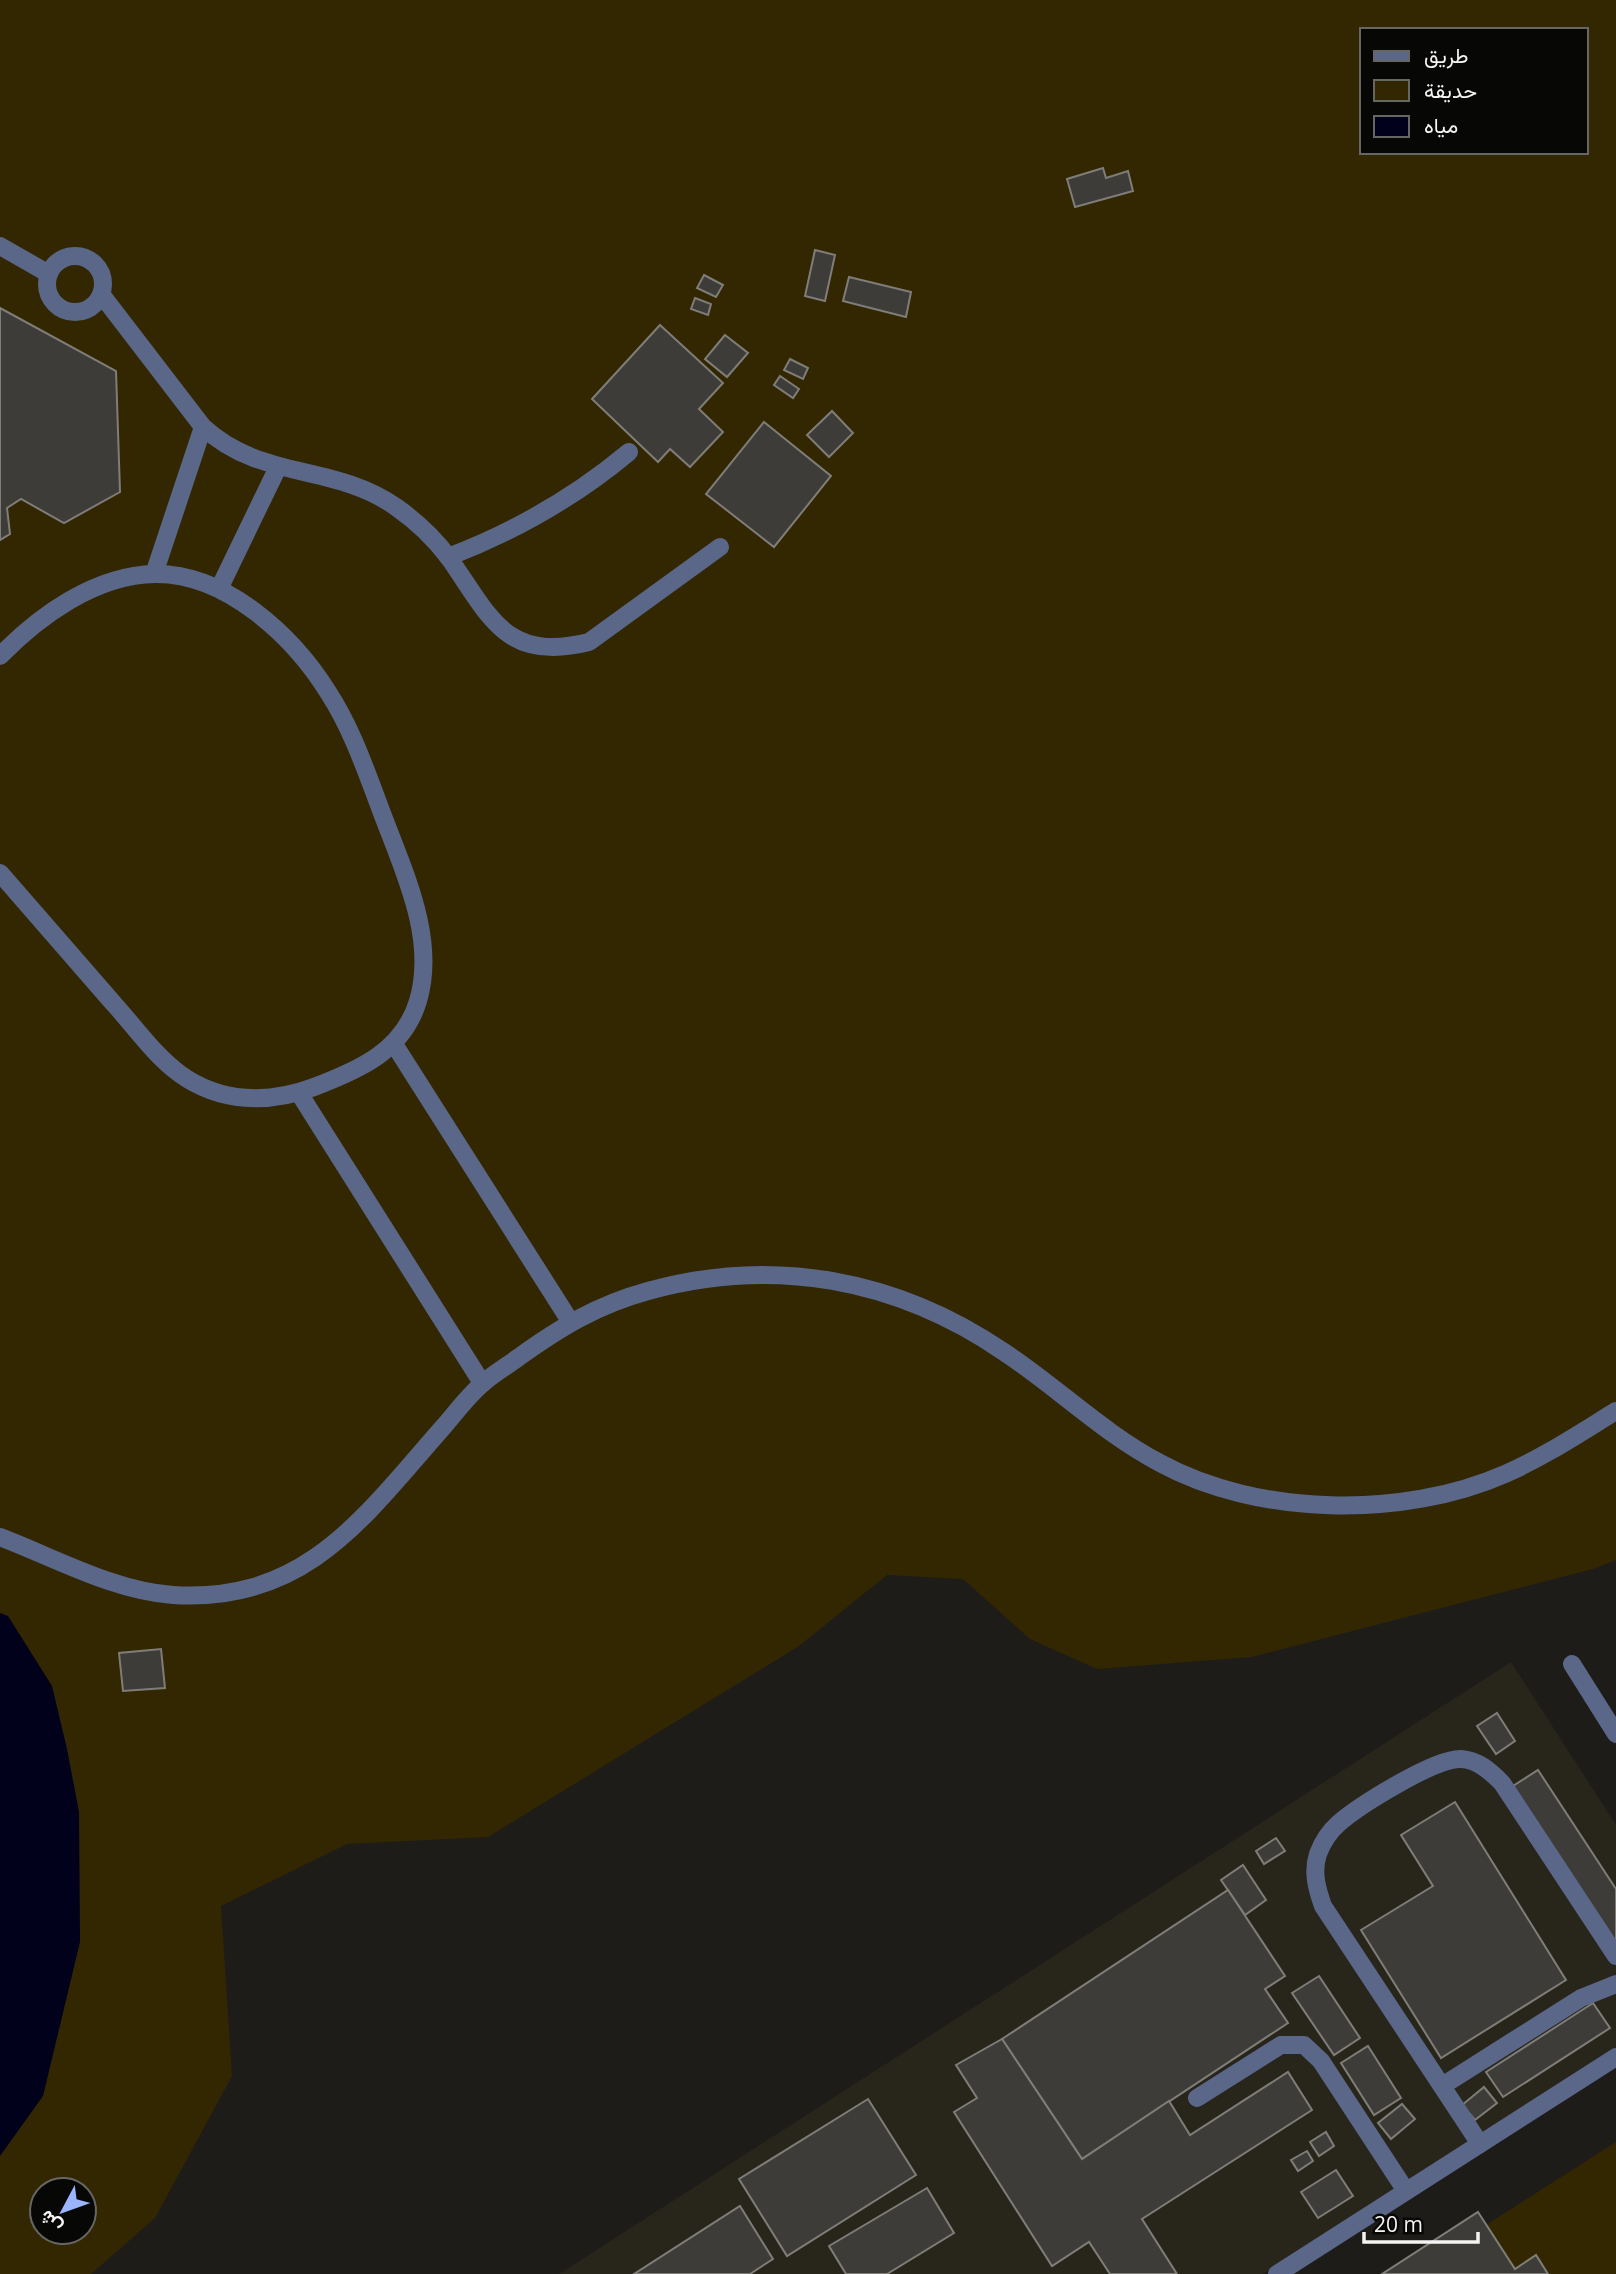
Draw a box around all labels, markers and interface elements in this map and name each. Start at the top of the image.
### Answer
legend [1360,28,1588,154]
text: طريق [1424,41,1469,69]
text: حديقة [1424,76,1477,104]
text: مياه [1424,111,1458,139]
north arrow [28,2176,98,2246]
scale bar [1364,2200,1478,2244]
text: ش [33,2205,67,2239]
text: 20 m [1374,2210,1423,2238]

